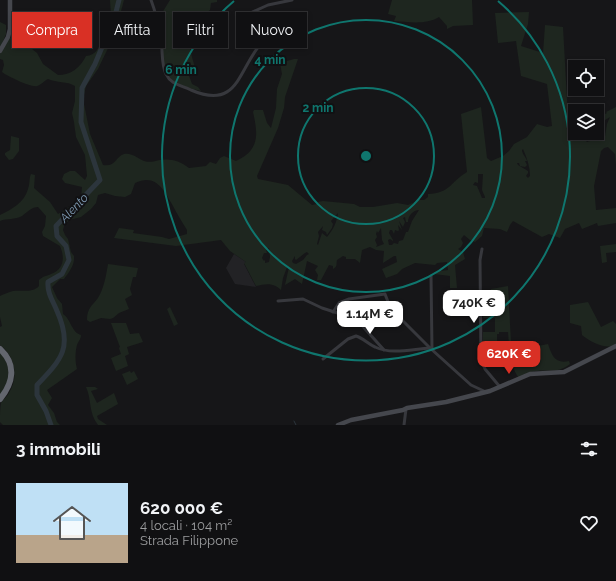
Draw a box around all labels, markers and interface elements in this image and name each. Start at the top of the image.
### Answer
chip: Compra [12,12,92,48]
chip: Affitta [100,12,165,48]
chip: Filtri [173,12,228,48]
chip: Nuovo [236,12,307,48]
text: 4 min [254,53,286,67]
map controls [568,60,604,140]
button: locate [568,60,604,96]
text: 6 min [165,63,197,77]
text: 2 min [302,101,334,115]
button: layers [568,104,604,140]
centre of rings [359,149,373,163]
water label: Alento [56,191,91,226]
pin: 740K € [441,290,507,324]
text: 740K € [452,295,496,310]
pin: 1.14M € [333,301,407,335]
text: 1.14M € [346,306,394,321]
pin: 620K € [476,341,542,375]
text: 620K € [486,346,532,361]
icon: filters [578,438,600,460]
text: 3 immobili [16,439,101,459]
text: 620 000 € [140,498,223,518]
icon: home [48,499,96,547]
icon: heart [578,512,600,534]
text: 4 locali · 104 m² [140,518,232,533]
text: Strada Filippone [140,533,238,548]

